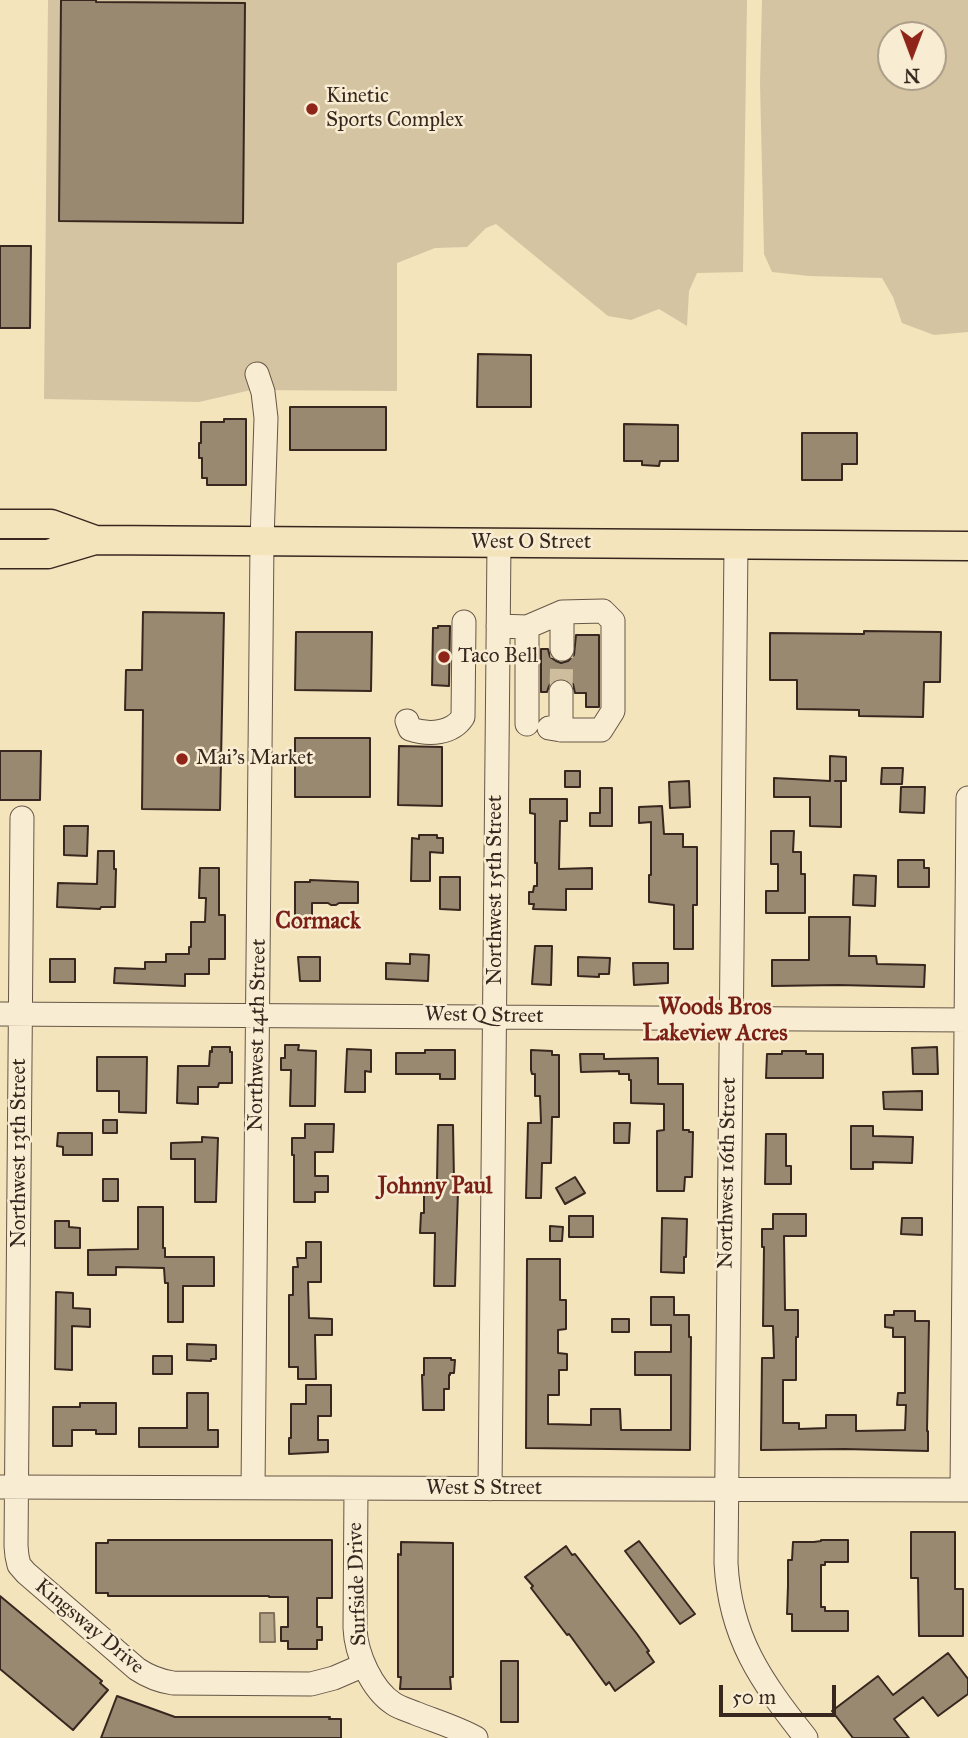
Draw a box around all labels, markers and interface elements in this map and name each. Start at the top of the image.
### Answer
north arrow [877,21,947,91]
text: N [904,64,920,87]
place label: Kinetic Sports Complex [326,84,463,134]
marker: Kinetic Sports Complex [304,101,320,117]
street label: West O Street [471,530,591,556]
place label: Taco Bell [458,644,538,670]
marker: Taco Bell [436,649,452,665]
place label: Mai's Market [196,746,314,772]
marker: Mai's Market [174,751,190,767]
street label: Northwest 15th Street [483,795,509,985]
district label: Cormack [275,908,361,936]
street label: Northwest 14th Street [244,938,272,1132]
district label: Woods Bros Lakeview Acres [642,994,788,1048]
street label: West Q Street [424,1002,544,1030]
street label: Northwest 13th Street [7,1058,33,1248]
street label: Northwest 16th Street [714,1077,742,1269]
district label: Johnny Paul [378,1173,492,1201]
street label: West S Street [426,1476,542,1502]
street label: Surfside Drive [343,1522,373,1646]
street label: Kingsway Drive [29,1574,149,1680]
scale bar [723,1672,840,1716]
text: 50 m [732,1684,776,1710]

